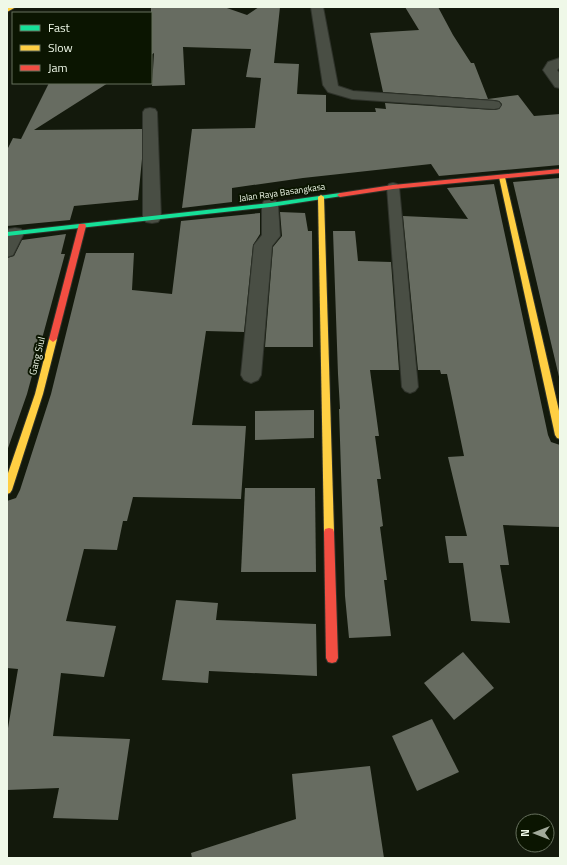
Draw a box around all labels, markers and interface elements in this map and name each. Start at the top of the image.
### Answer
legend [12,12,152,84]
text: Fast [48,18,71,37]
text: Slow [48,38,73,57]
text: Jam [48,58,68,77]
street label: Jalan Raya Basangkasa [238,179,326,204]
street label: Gang Siul [25,335,49,377]
north arrow [515,813,555,853]
text: N [517,829,533,837]

